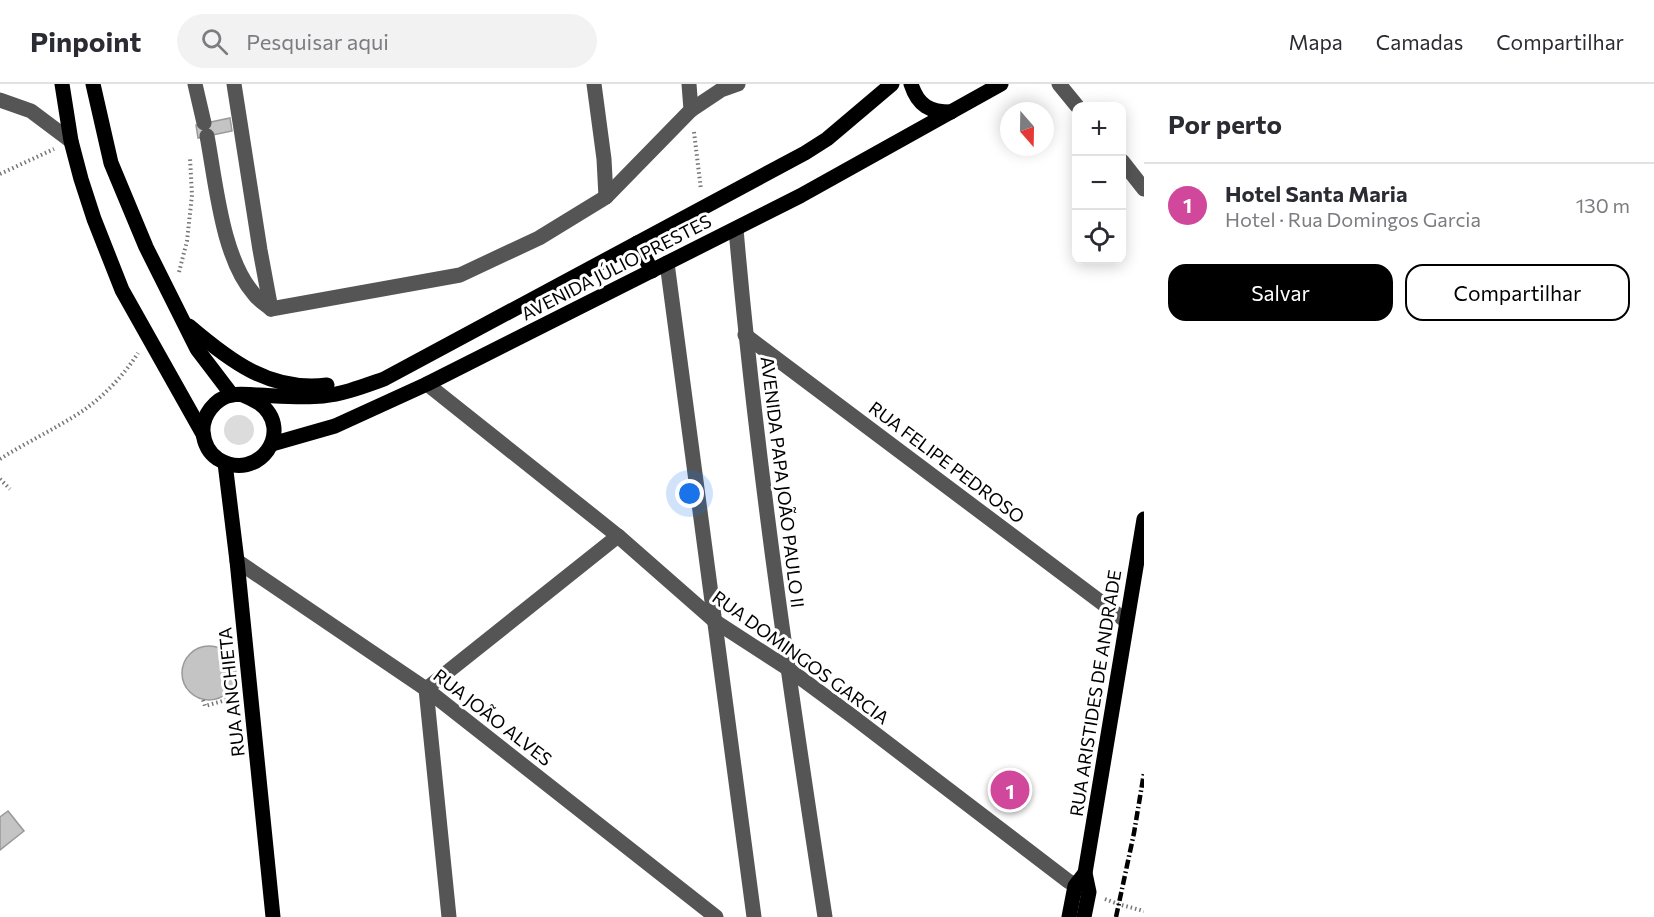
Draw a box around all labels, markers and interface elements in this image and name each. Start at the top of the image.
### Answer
search box [177,14,597,68]
text: Pinpoint [30,24,141,58]
icon: search [198,25,231,58]
text: Pesquisar aqui [246,28,389,55]
text: Mapa [1289,29,1343,54]
text: Camadas [1376,29,1463,54]
text: Compartilhar [1496,29,1624,54]
north arrow [1000,102,1054,156]
map controls [1072,102,1126,264]
button: + [1072,102,1126,156]
text: Por perto [1168,108,1282,139]
button: − [1072,156,1126,210]
text: Hotel Santa Maria [1225,180,1408,207]
text: 1 [1183,193,1192,217]
text: 130 m [1576,193,1630,217]
text: Hotel · Rua Domingos Garcia [1225,207,1481,231]
street label: AVENIDA JÚLIO PRESTES [517,209,715,325]
button: locate [1072,210,1126,264]
button: Salvar [1168,264,1393,321]
button: Compartilhar [1405,264,1630,321]
street label: AVENIDA PAPA JOÃO PAULO II [757,355,809,609]
street label: RUA FELIPE PEDROSO [865,396,1029,528]
your location [675,479,704,508]
street label: RUA ARISTIDES DE ANDRADE [1065,568,1125,818]
street label: RUA DOMINGOS GARCIA [708,586,894,728]
street label: RUA ANCHIETA [213,626,249,758]
street label: RUA JOÃO ALVES [429,664,557,770]
pin: 1 [990,768,1030,812]

